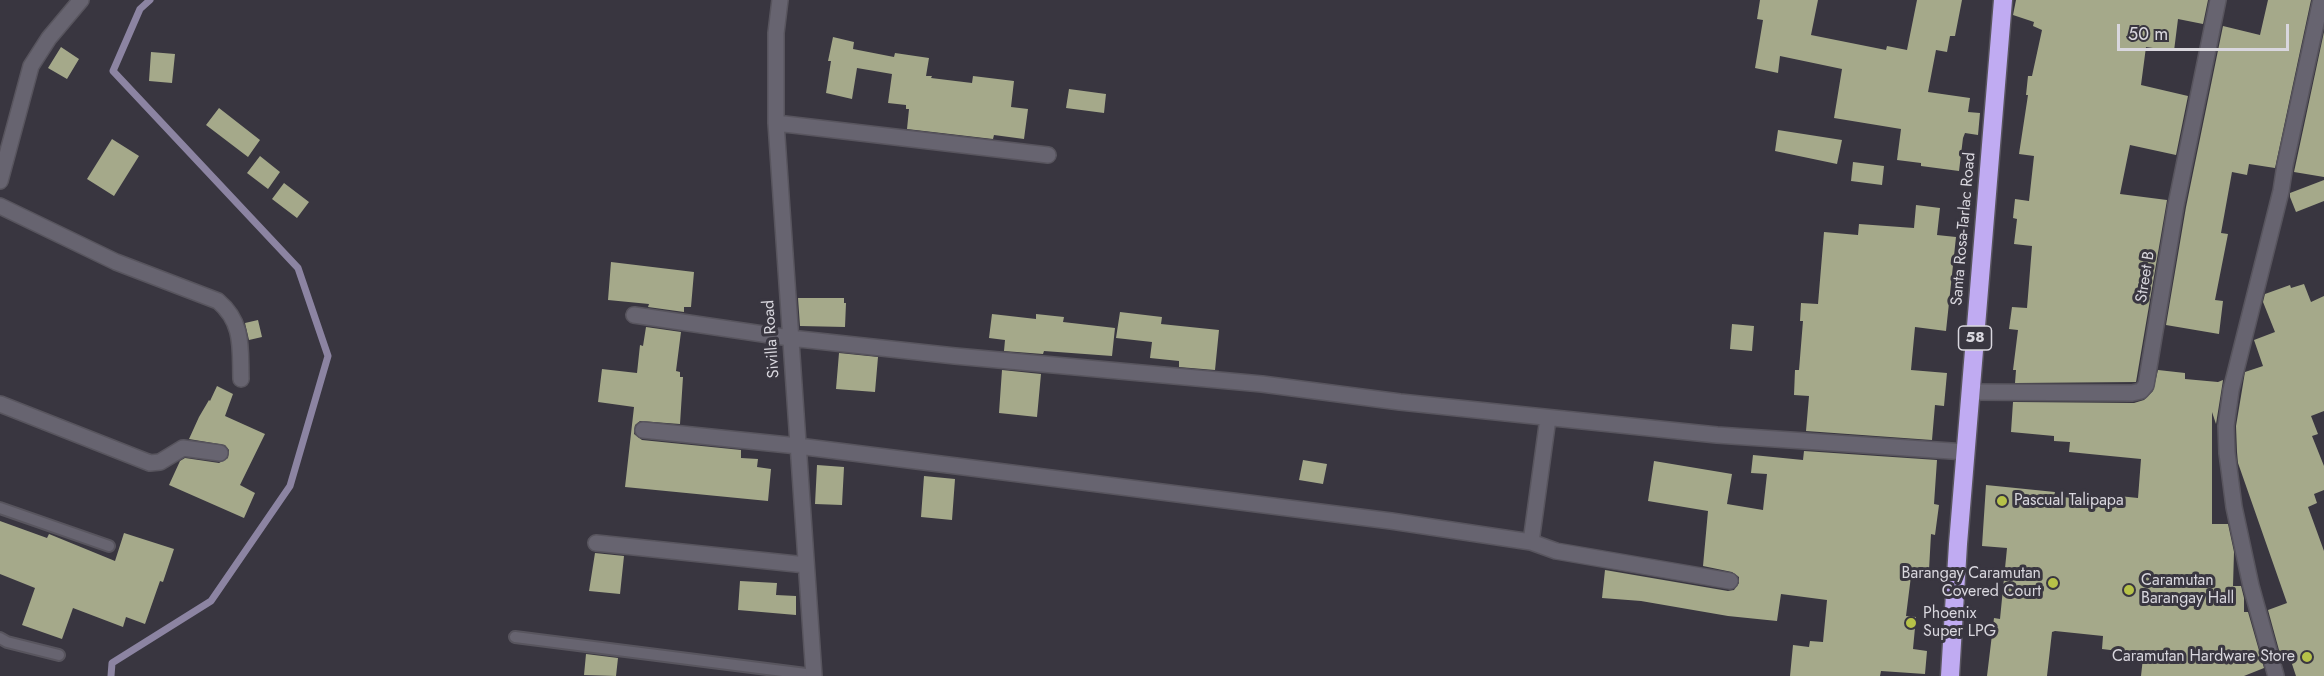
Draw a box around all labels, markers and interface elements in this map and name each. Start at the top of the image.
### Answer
scale bar [2120,12,2292,50]
text: 50 m [2128,21,2168,47]
street label: Santa Rosa-Tarlac Road [1948,152,1980,306]
street label: Street B [2132,250,2160,304]
street label: Sivilla Road [760,299,784,379]
road number: 58 [1958,326,1992,350]
place label: Pascual Talipapa [2014,491,2124,511]
marker: Pascual Talipapa [1995,494,2009,508]
place label: Barangay Caramutan Covered Court [1902,564,2041,602]
place label: Caramutan Barangay Hall [2141,571,2234,609]
marker: Barangay Caramutan Covered Court [2046,576,2060,590]
marker: Caramutan Barangay Hall [2122,583,2136,597]
place label: Phoenix Super LPG [1923,604,1996,642]
marker: Phoenix Super LPG [1904,616,1918,630]
place label: Caramutan Hardware Store [2112,647,2295,667]
marker: Caramutan Hardware Store [2300,650,2314,664]

